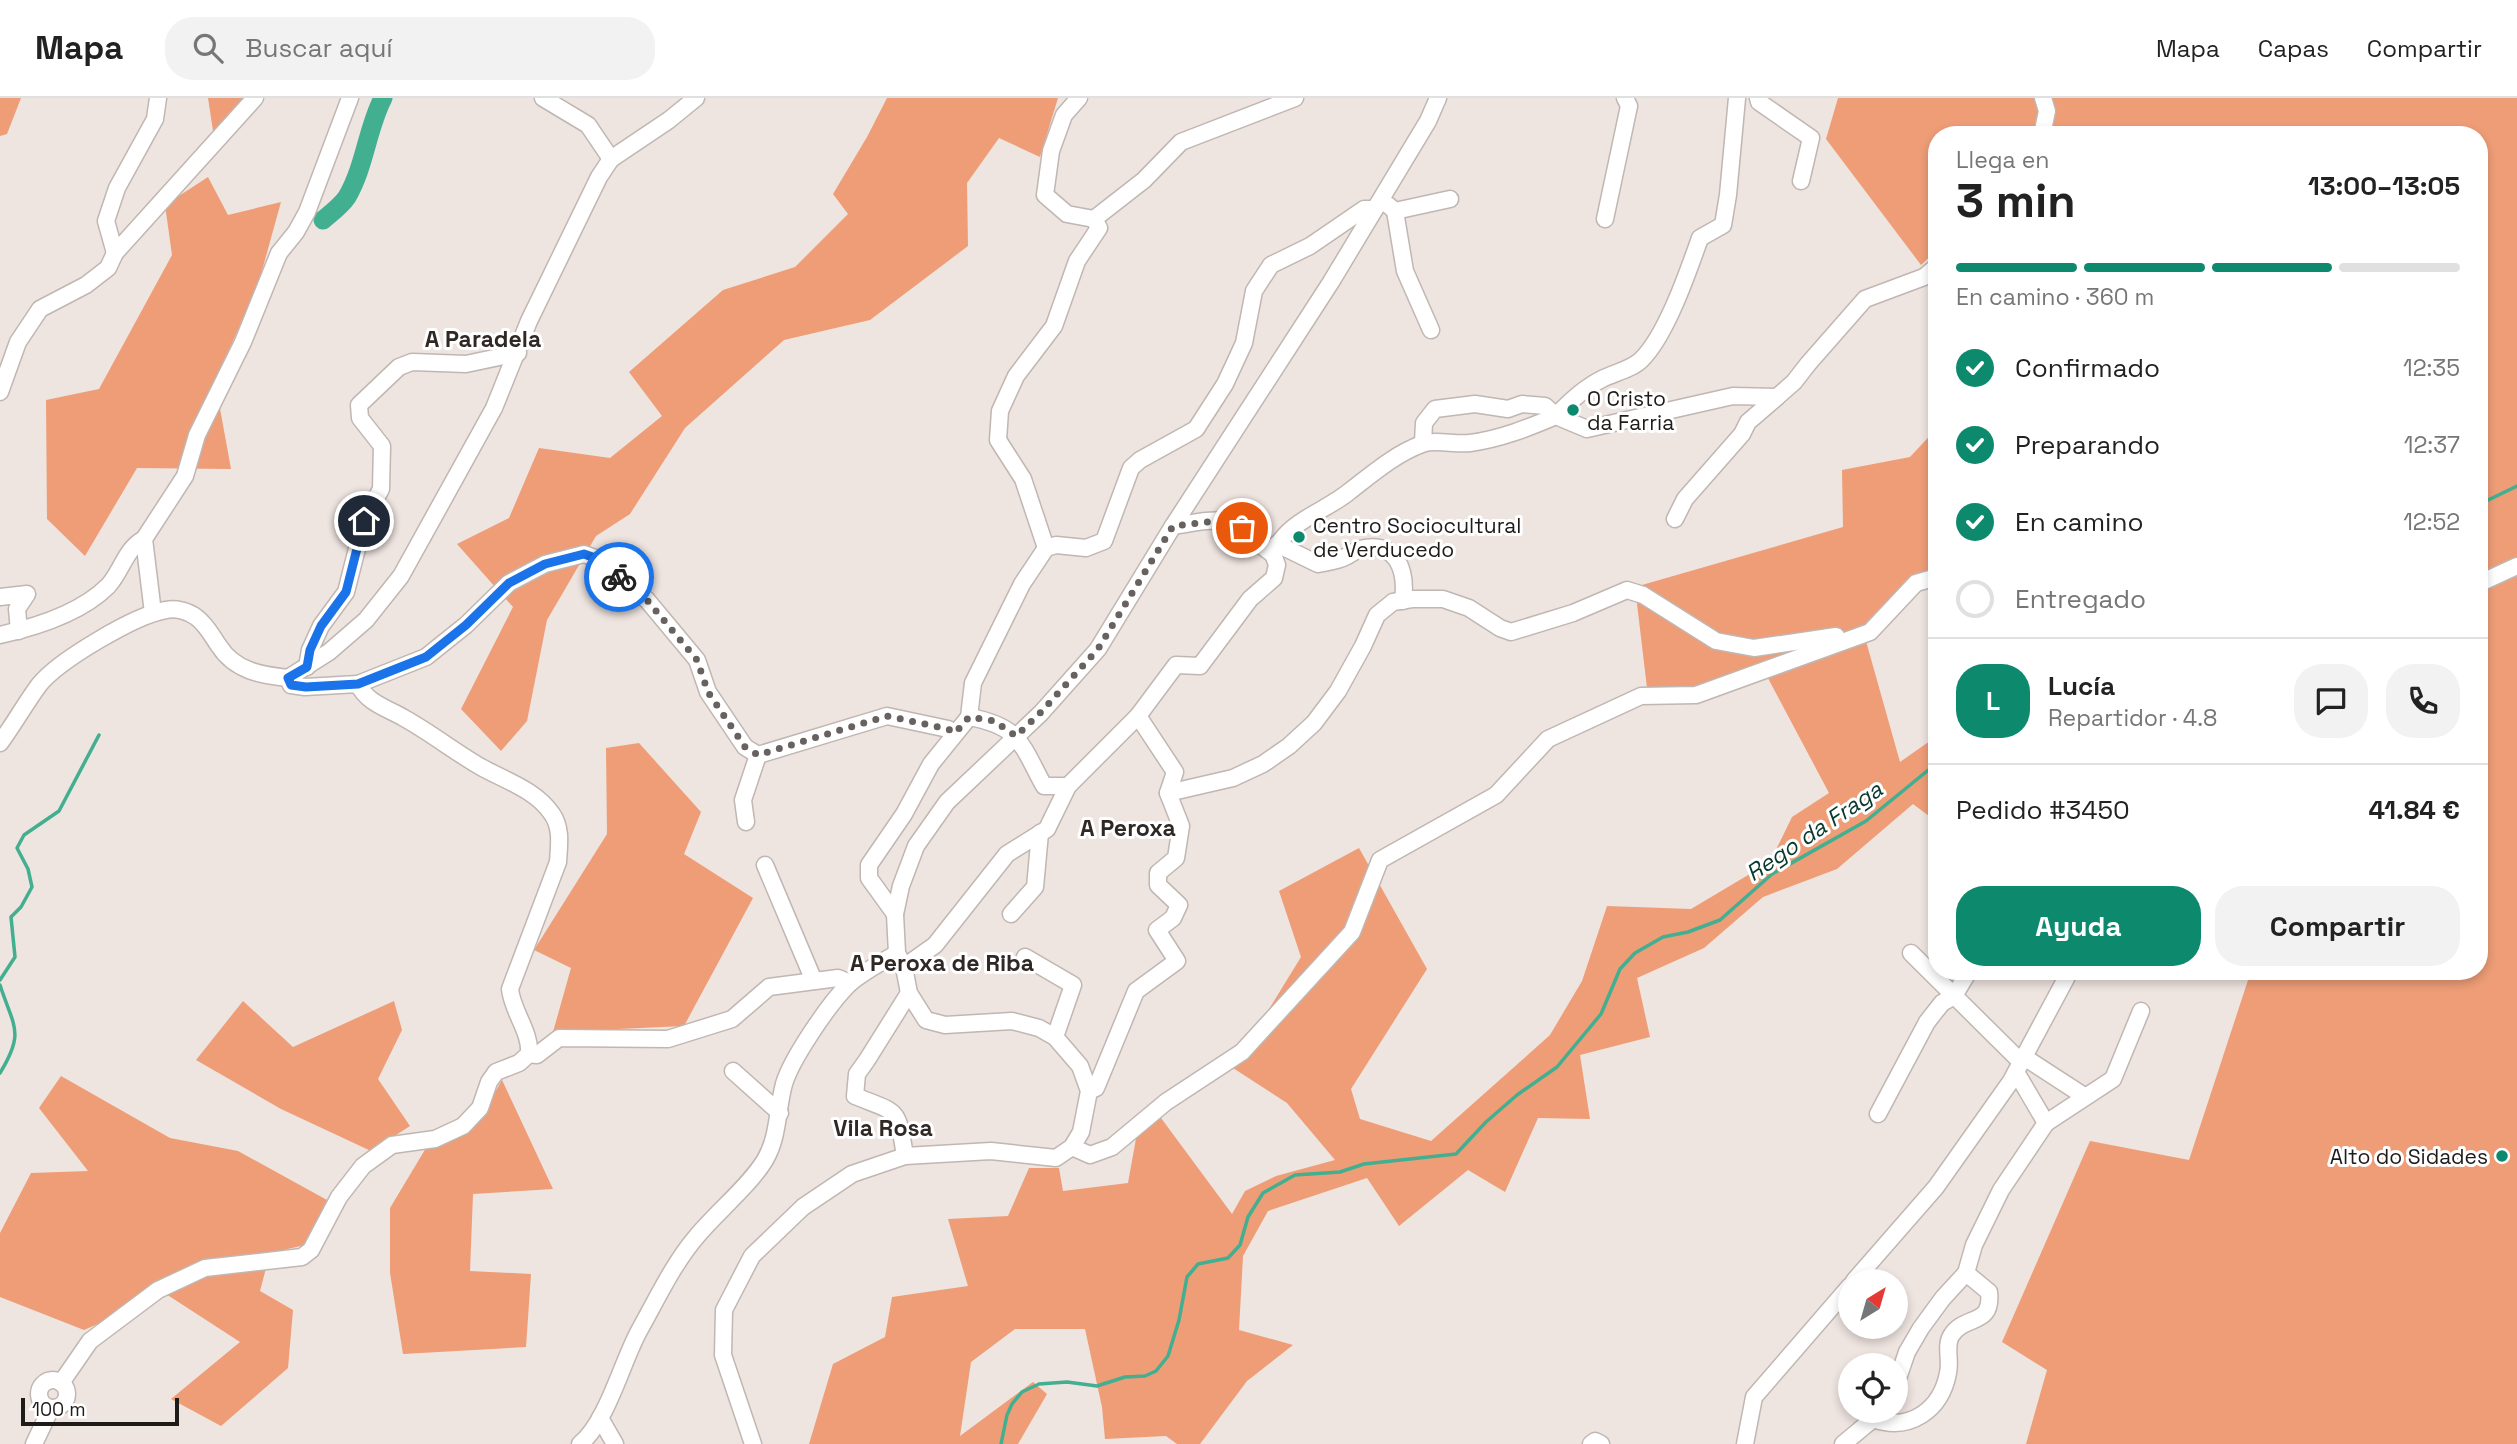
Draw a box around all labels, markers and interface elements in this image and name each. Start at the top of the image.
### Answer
search box [165,17,655,80]
text: Mapa [35,27,123,69]
icon: search [189,29,227,67]
text: Buscar aquí [245,31,393,65]
text: Mapa [2156,33,2220,64]
text: Capas [2258,33,2329,64]
text: Compartir [2367,33,2482,64]
text: Llega en [1956,145,2049,175]
text: 13:00–13:05 [2308,169,2460,203]
text: 3 min [1956,172,2076,230]
text: En camino · 360 m [1956,282,2154,312]
district label: A Paradela [425,324,541,354]
icon: check [1956,349,1994,387]
text: Confirmado [2015,351,2160,385]
text: 12:35 [2403,353,2460,383]
place label: O Cristo da Farria [1587,385,1674,436]
marker: O Cristo da Farria [1565,402,1581,418]
icon: check [1956,426,1994,464]
text: Preparando [2015,428,2160,462]
text: 12:37 [2404,430,2460,460]
pin [334,491,394,551]
pin [1212,498,1272,558]
icon: home [345,502,383,540]
icon: check [1956,503,1994,541]
text: En camino [2015,505,2144,539]
text: 12:52 [2403,507,2460,537]
icon: bag [1223,509,1261,547]
place label: Centro Sociocultural de Verducedo [1313,512,1521,563]
marker: Centro Sociocultural de Verducedo [1291,529,1307,545]
courier [584,542,654,612]
icon: bike [600,558,638,596]
text: Entregado [2015,582,2146,616]
button: chat [2294,664,2368,738]
button: phone [2386,664,2460,738]
text: Lucía [2048,669,2115,703]
text: L [1986,684,2000,718]
text: Repartidor · 4.8 [2048,703,2217,733]
water label: Rego da Fraga [1740,774,1889,888]
text: Pedido #3450 [1956,793,2130,827]
text: 41.84 € [2369,793,2460,827]
district label: A Peroxa [1080,813,1176,843]
button: Ayuda [1956,886,2201,966]
button: Compartir [2215,886,2460,966]
district label: A Peroxa de Riba [850,948,1034,978]
district label: Vila Rosa [833,1113,933,1143]
place label: Alto do Sidades [2330,1143,2488,1170]
marker: Alto do Sidades [2494,1148,2510,1164]
north arrow [1838,1269,1908,1339]
map controls [1838,1269,1908,1423]
button: locate [1838,1353,1908,1423]
scale bar [21,1395,178,1427]
text: 100 m [32,1397,86,1422]

